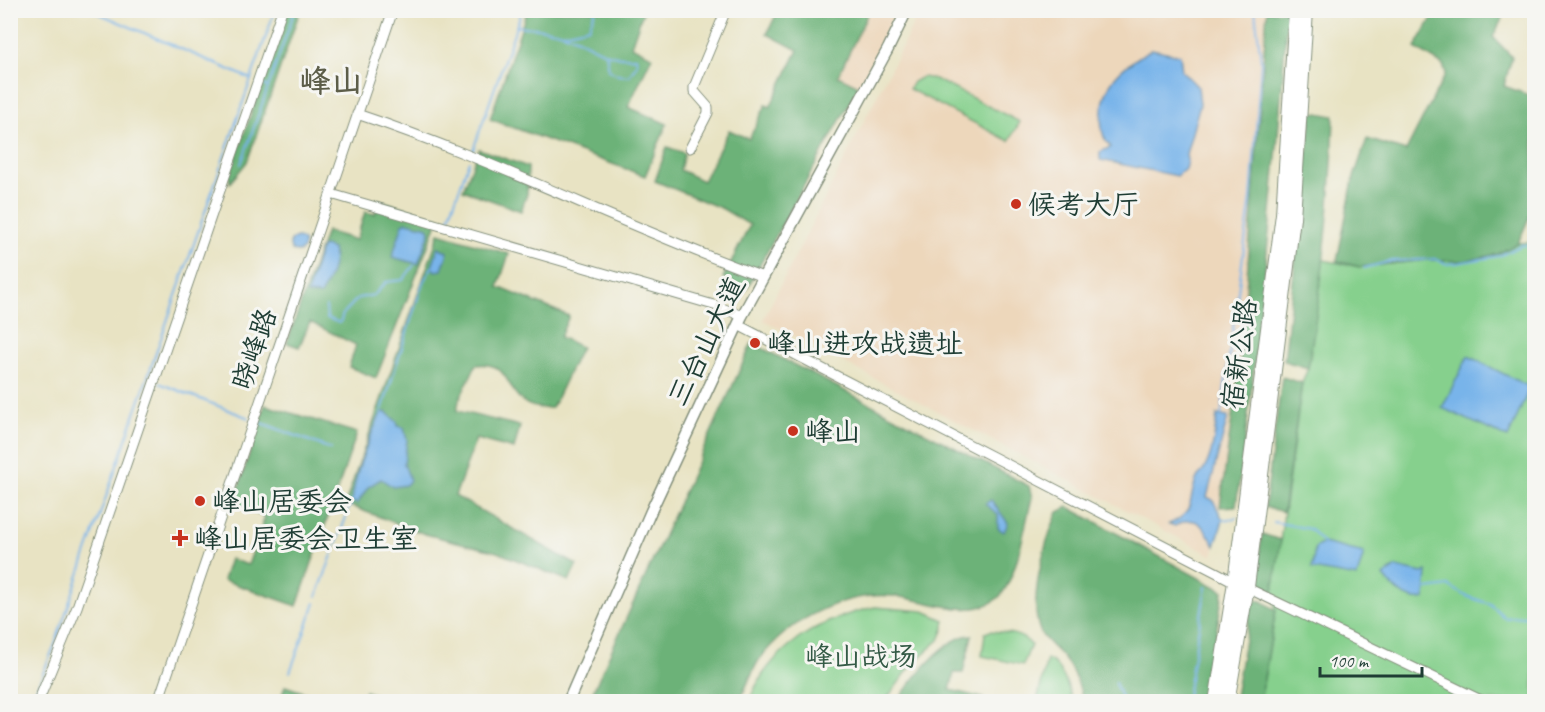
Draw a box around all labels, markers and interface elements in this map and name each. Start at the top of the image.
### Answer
district label: 峰山 [299,61,363,102]
place label: 候考大厅 [1028,187,1140,222]
marker: 候考大厅 [1009,197,1023,211]
street label: 三台山大道 [660,270,752,412]
street label: 宿新公路 [1214,296,1264,412]
street label: 晓峰路 [224,304,284,394]
place label: 峰山进攻战遗址 [767,326,963,361]
marker: 峰山进攻战遗址 [748,336,762,350]
place label: 峰山 [805,414,861,449]
marker: 峰山 [786,424,800,438]
place label: 峰山居委会 [212,484,352,519]
marker: 峰山居委会 [193,494,207,508]
place label: 峰山居委会卫生室 [194,521,418,556]
marker: 峰山居委会卫生室 [171,529,189,547]
park label: 峰山战场 [805,639,917,674]
scale bar [1320,640,1422,678]
text: 100 m [1329,650,1370,672]

